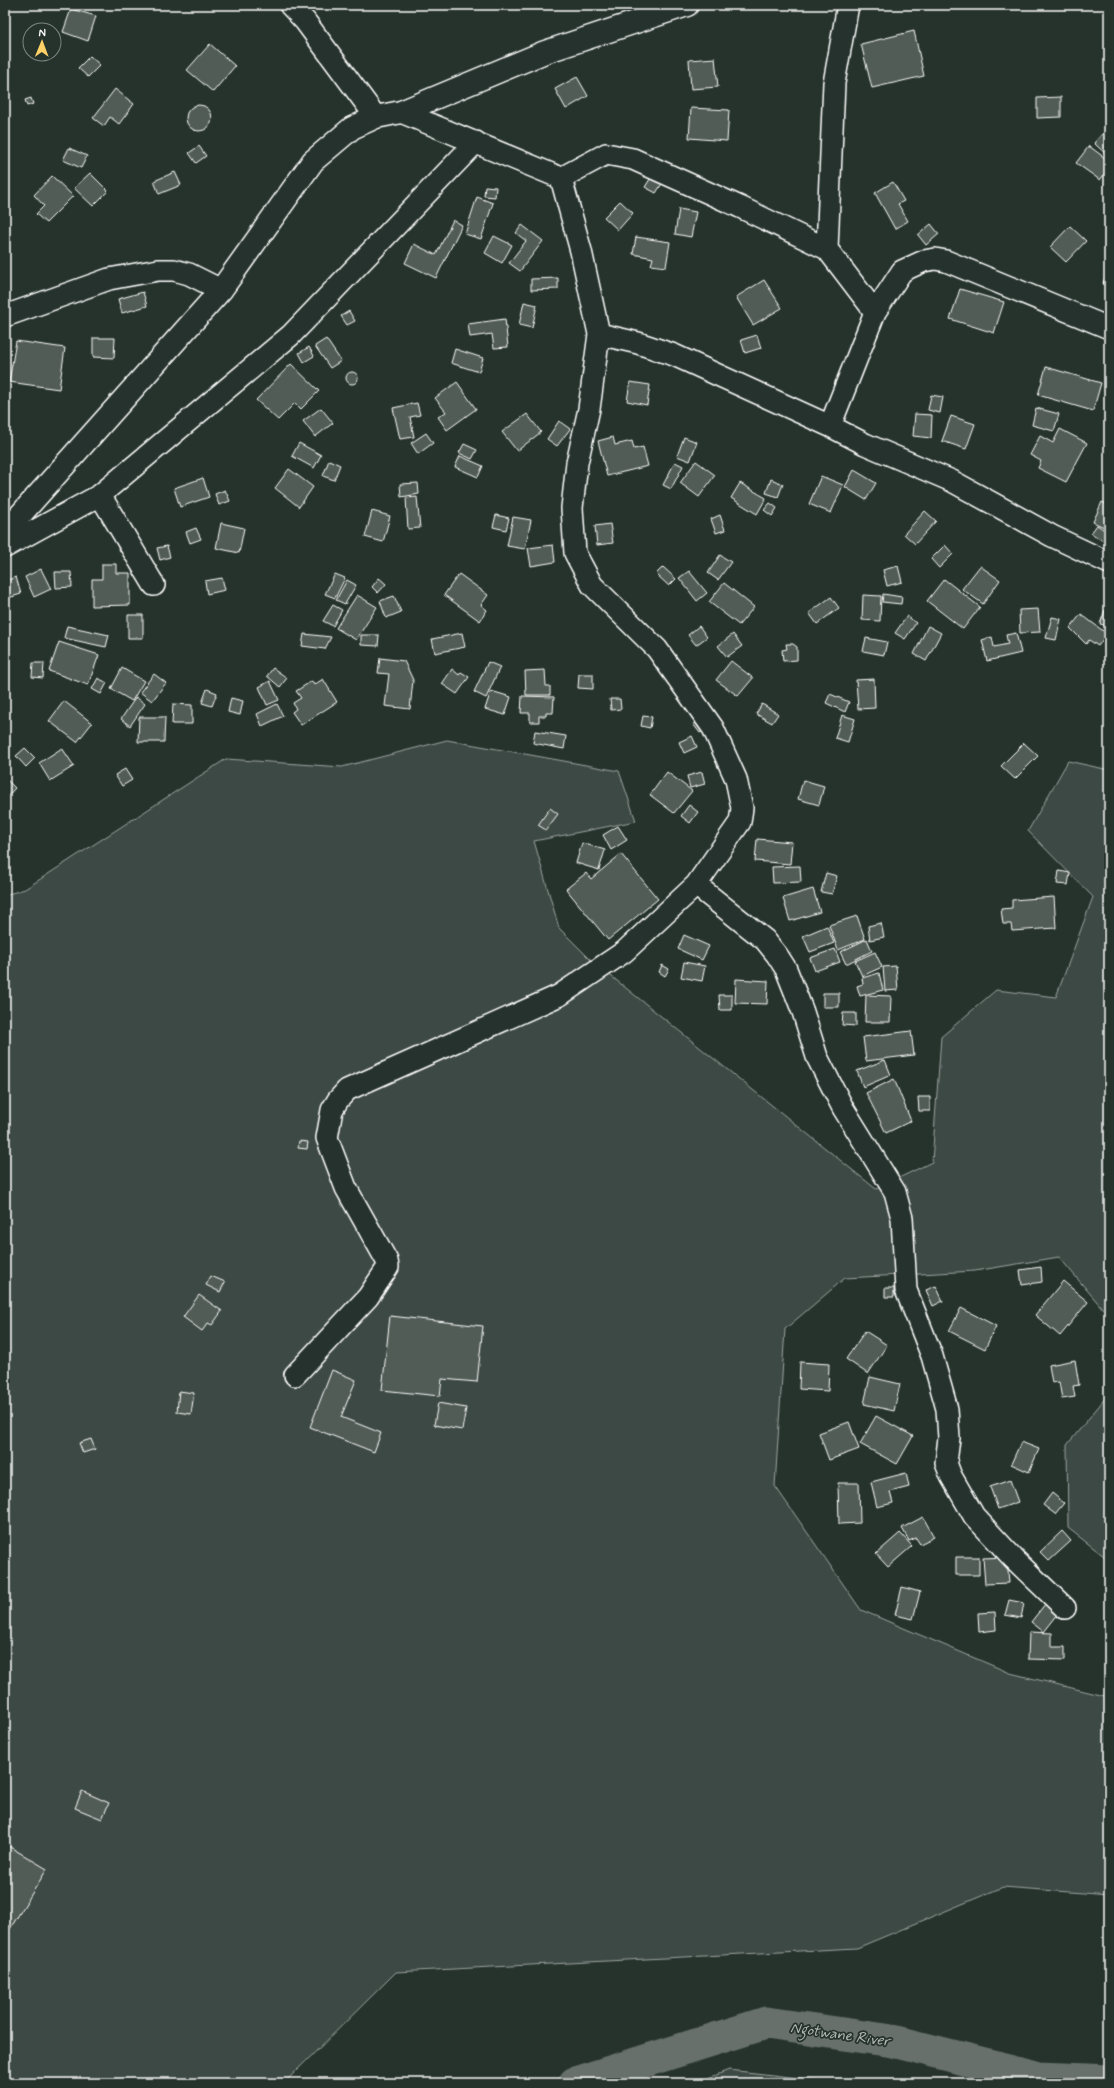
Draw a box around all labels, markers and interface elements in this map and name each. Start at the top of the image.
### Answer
north arrow [22,22,62,62]
text: N [38,26,46,40]
water label: Ngotwane River [789,2018,893,2054]

